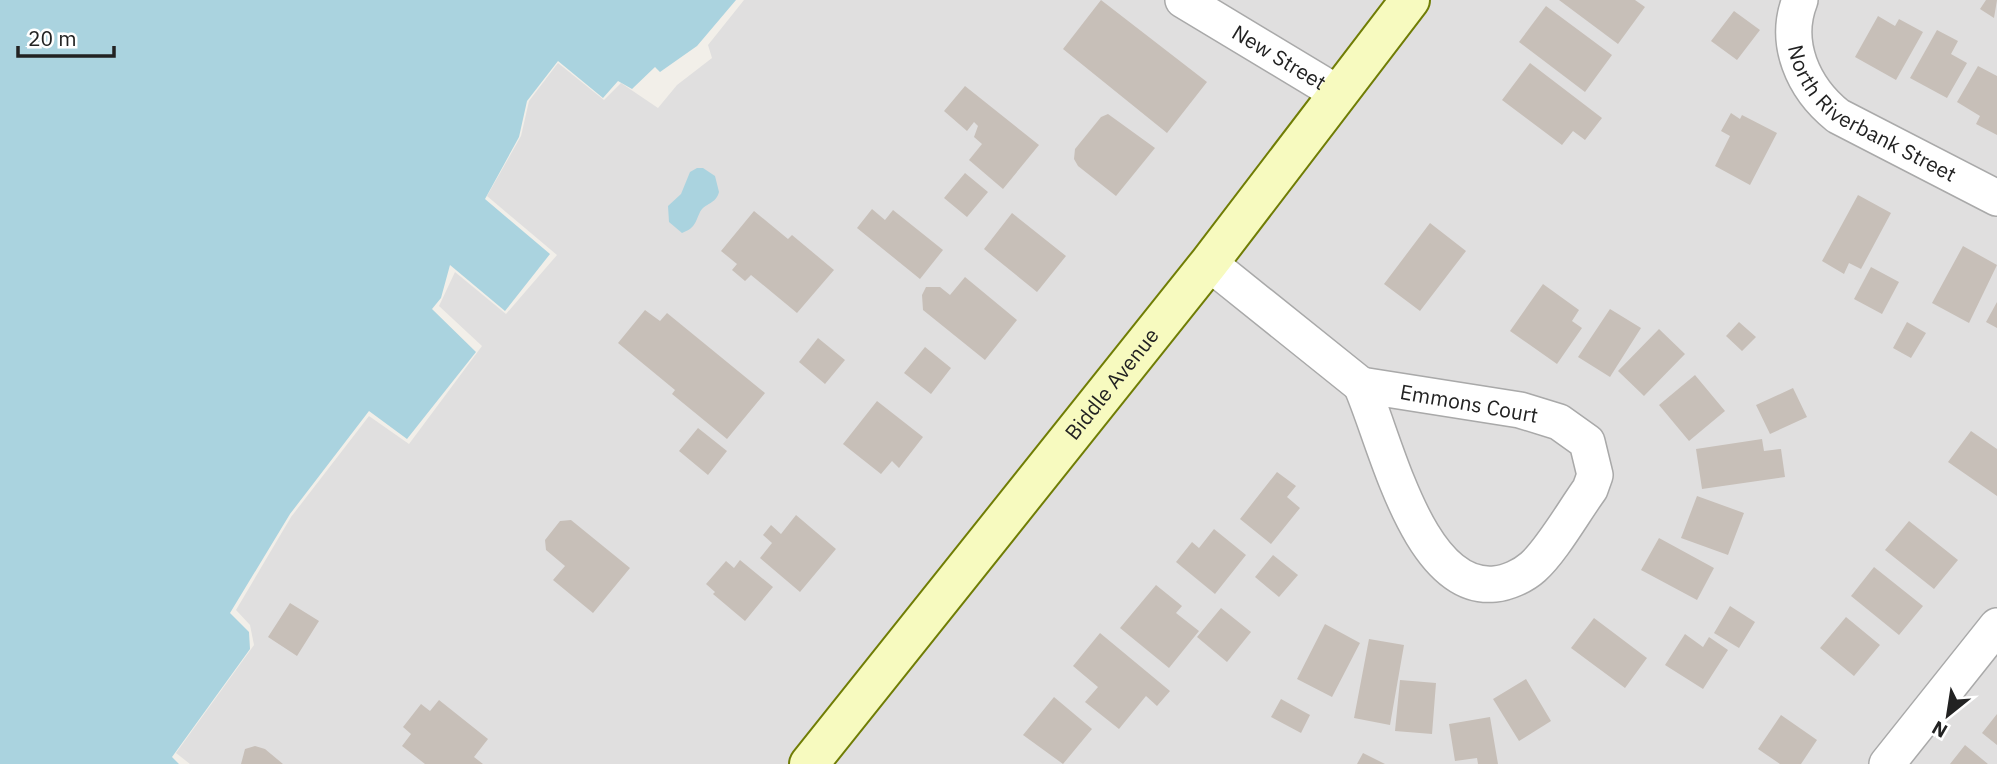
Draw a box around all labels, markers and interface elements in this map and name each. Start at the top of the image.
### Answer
scale bar [18,14,114,58]
street label: New Street [1227,18,1332,96]
text: 20 m [28,24,77,52]
street label: North Riverbank Street [1782,42,1961,188]
street label: Biddle Avenue [1058,322,1165,445]
street label: Emmons Court [1398,377,1540,429]
north arrow [1913,680,1983,750]
text: N [1928,716,1951,744]

